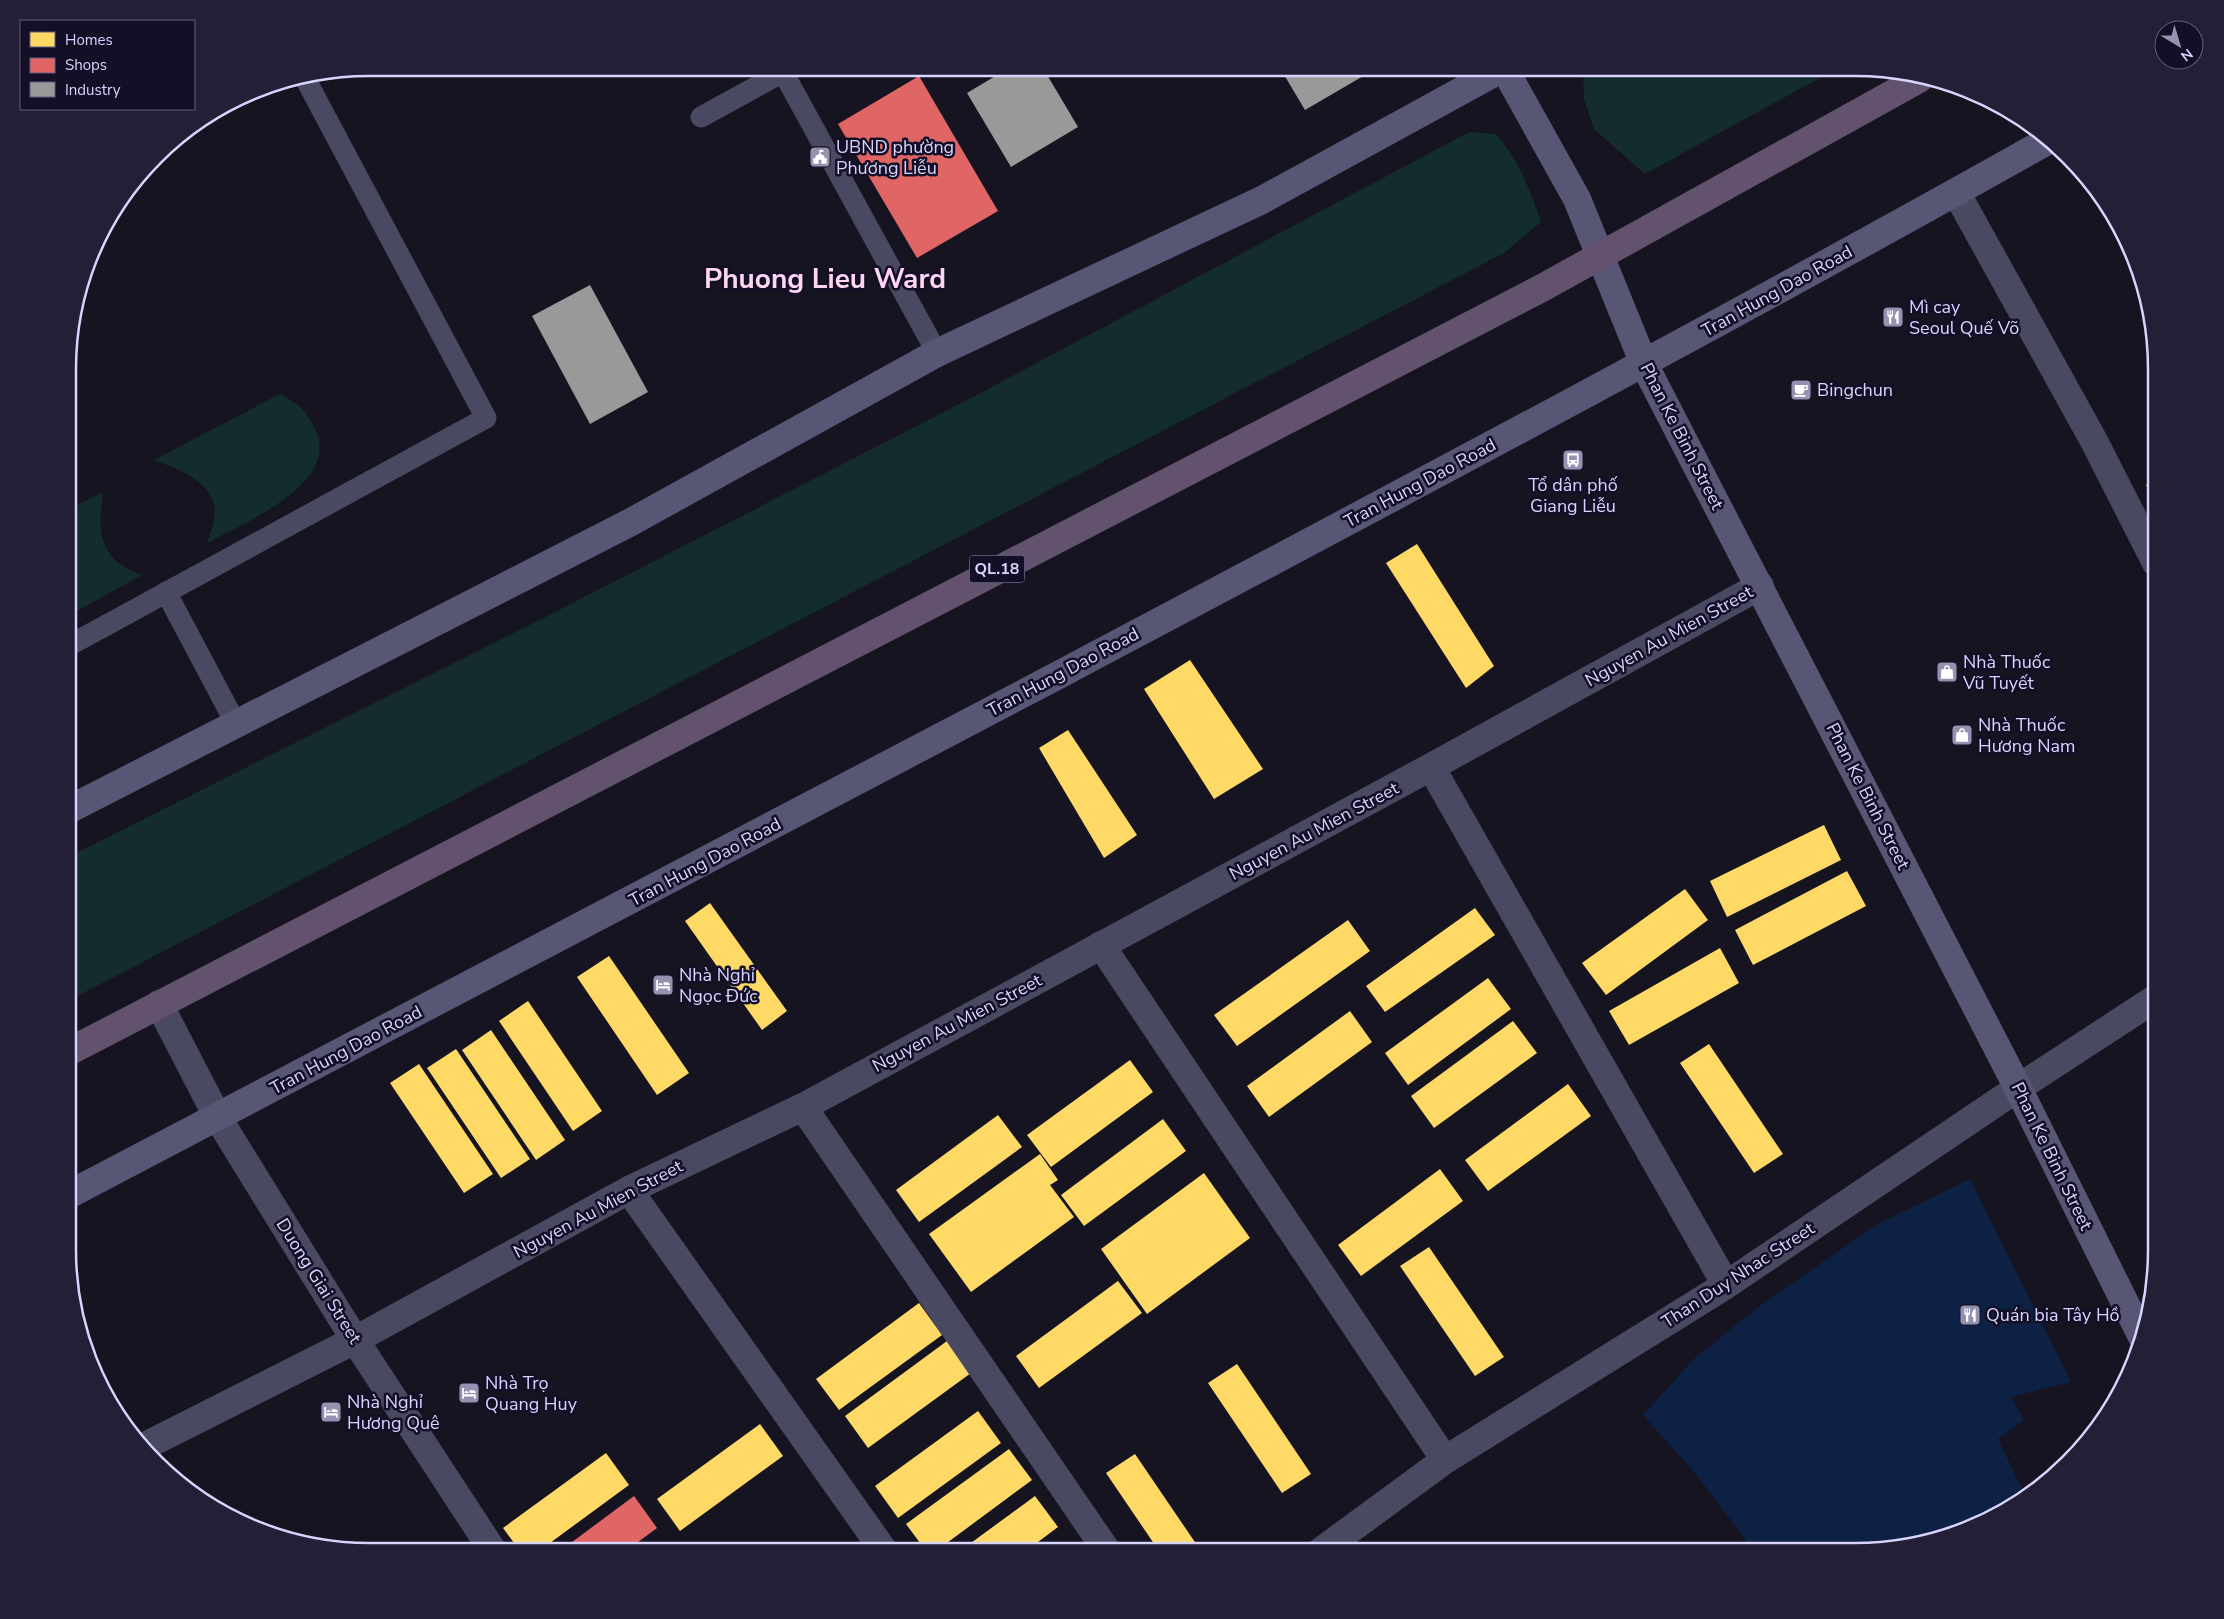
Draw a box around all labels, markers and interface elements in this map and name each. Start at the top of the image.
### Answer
legend [20,20,195,110]
north arrow [2154,20,2204,70]
text: Homes [65,30,113,50]
text: N [2177,44,2197,66]
text: Shops [65,55,107,75]
text: Industry [65,80,121,100]
place label: UBND phường Phương Liễu [836,135,954,180]
public building icon: UBND phường Phương Liễu [808,145,832,169]
street label: Tran Hung Dao Road [1697,240,1857,342]
district label: Phuong Lieu Ward [704,260,946,298]
place label: Mì cay Seoul Quế Võ [1909,295,2019,340]
restaurant icon: Mì cay Seoul Quế Võ [1881,305,1905,329]
street label: Phan Ke Binh Street [1635,358,1730,514]
cafe icon: Bingchun [1789,378,1813,402]
place label: Bingchun [1817,378,1893,402]
street label: Tran Hung Dao Road [1340,433,1500,533]
bus stop icon: Tổ dân phố Giang Liễu [1561,448,1585,472]
place label: Tổ dân phố Giang Liễu [1528,473,1618,518]
road number: QL.18 [970,556,1024,582]
street label: Nguyen Au Mien Street [1581,579,1758,692]
street label: Tran Hung Dao Road [983,622,1143,722]
place label: Nhà Thuốc Vũ Tuyết [1962,650,2050,695]
shop icon: Nhà Thuốc Vũ Tuyết [1935,660,1959,684]
place label: Nhà Thuốc Hương Nam [1978,713,2075,758]
street label: Phan Ke Binh Street [1821,718,1916,874]
shop icon: Nhà Thuốc Hương Nam [1950,723,1974,747]
street label: Nguyen Au Mien Street [1225,776,1403,886]
street label: Tran Hung Dao Road [625,812,785,912]
place label: Nhà Nghỉ Ngọc Đức [679,963,758,1008]
street label: Nguyen Au Mien Street [868,968,1046,1078]
hotel icon: Nhà Nghỉ Ngọc Đức [651,973,675,997]
street label: Tran Hung Dao Road [266,1000,426,1100]
street label: Phan Ke Binh Street [2006,1078,2099,1235]
street label: Nguyen Au Mien Street [509,1154,687,1264]
street label: Duong Giai Street [271,1214,368,1349]
street label: Than Duy Nhac Street [1657,1216,1820,1334]
restaurant icon: Quán bia Tây Hồ [1958,1303,1982,1327]
place label: Quán bia Tây Hồ [1986,1303,2120,1327]
place label: Nhà Trọ Quang Huy [485,1371,578,1416]
hotel icon: Nhà Trọ Quang Huy [457,1381,481,1405]
place label: Nhà Nghỉ Hương Quê [347,1390,440,1435]
hotel icon: Nhà Nghỉ Hương Quê [319,1400,343,1424]

